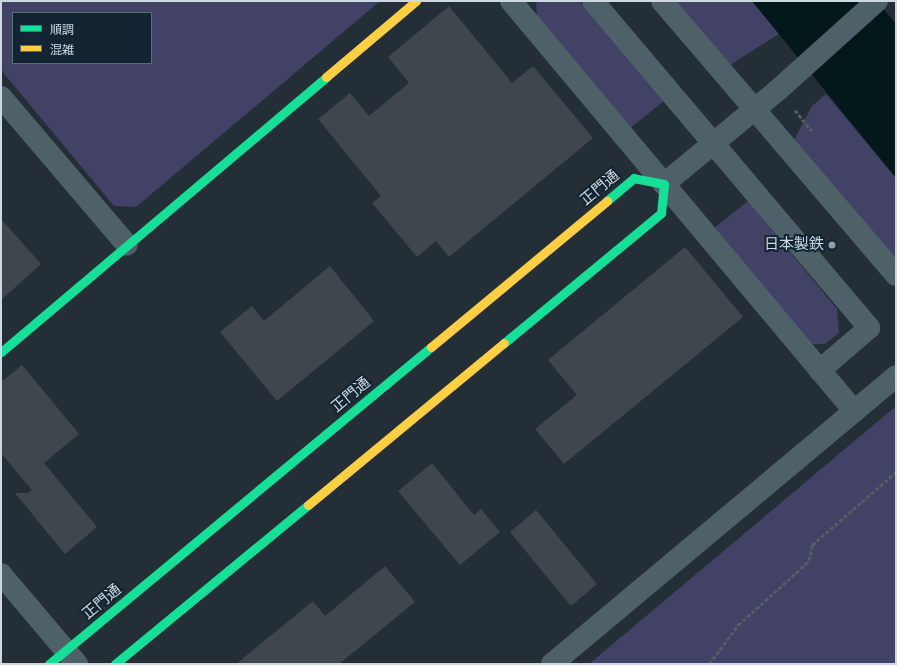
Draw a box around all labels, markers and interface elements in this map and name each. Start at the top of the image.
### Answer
legend [12,12,152,64]
text: 順調 [50,24,74,36]
text: 混雑 [50,44,74,56]
street label: 正門通 [577,167,623,209]
place label: 日本製鉄 [764,236,824,254]
marker: 日本製鉄 [827,240,837,250]
street label: 正門通 [328,374,374,416]
street label: 正門通 [79,581,125,623]

